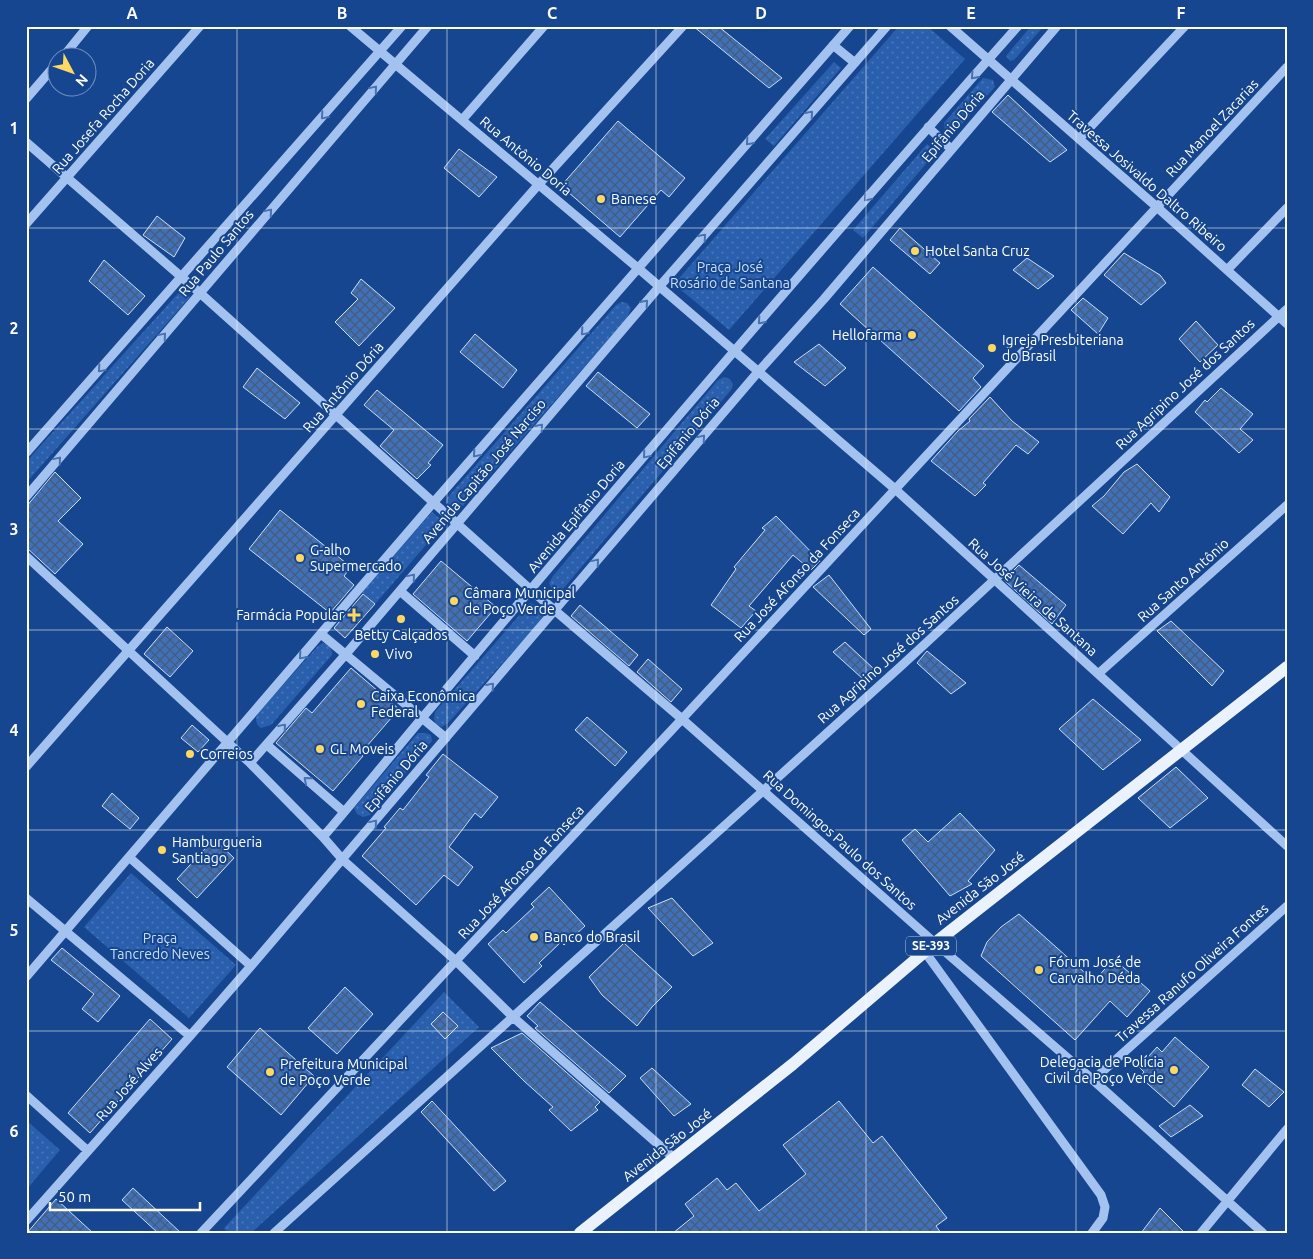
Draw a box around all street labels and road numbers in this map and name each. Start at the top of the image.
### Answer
street label: Rua Josefa Rocha Doria [49,55,157,177]
street label: Rua Manoel Zacarias [1162,76,1262,180]
street label: Epifânio Dória [918,87,988,165]
street label: Travessa Josivaldo Daltro Ribeiro [1064,107,1230,255]
street label: Rua Antônio Doria [477,113,575,199]
street label: Rua Paulo Santos [175,207,257,299]
street label: Rua Agripino José dos Santos [1112,315,1258,453]
street label: Rua Antônio Dória [299,338,387,436]
street label: Epifânio Dória [653,394,723,472]
street label: Avenida Capitão José Narciso [419,396,549,546]
street label: Avenida Epifânio Doria [524,456,628,576]
street label: Rua José Afonso da Fonseca [731,505,863,645]
street label: Rua José Vieira de Santana [965,535,1101,659]
street label: Rua Santo Antônio [1134,535,1232,625]
street label: Rua Agripino José dos Santos [814,592,962,726]
street label: Epifânio Dória [361,737,431,815]
street label: Rua Domingos Paulo dos Santos [760,767,920,913]
street label: Rua José Afonso da Fonseca [455,802,587,942]
street label: Avenida São José [932,848,1028,928]
street label: Travessa Ranufo Oliveira Fontes [1112,900,1272,1046]
road number: SE-393 [906,936,956,956]
street label: Rua José Alves [93,1044,165,1124]
street label: Avenida São José [619,1105,715,1185]

